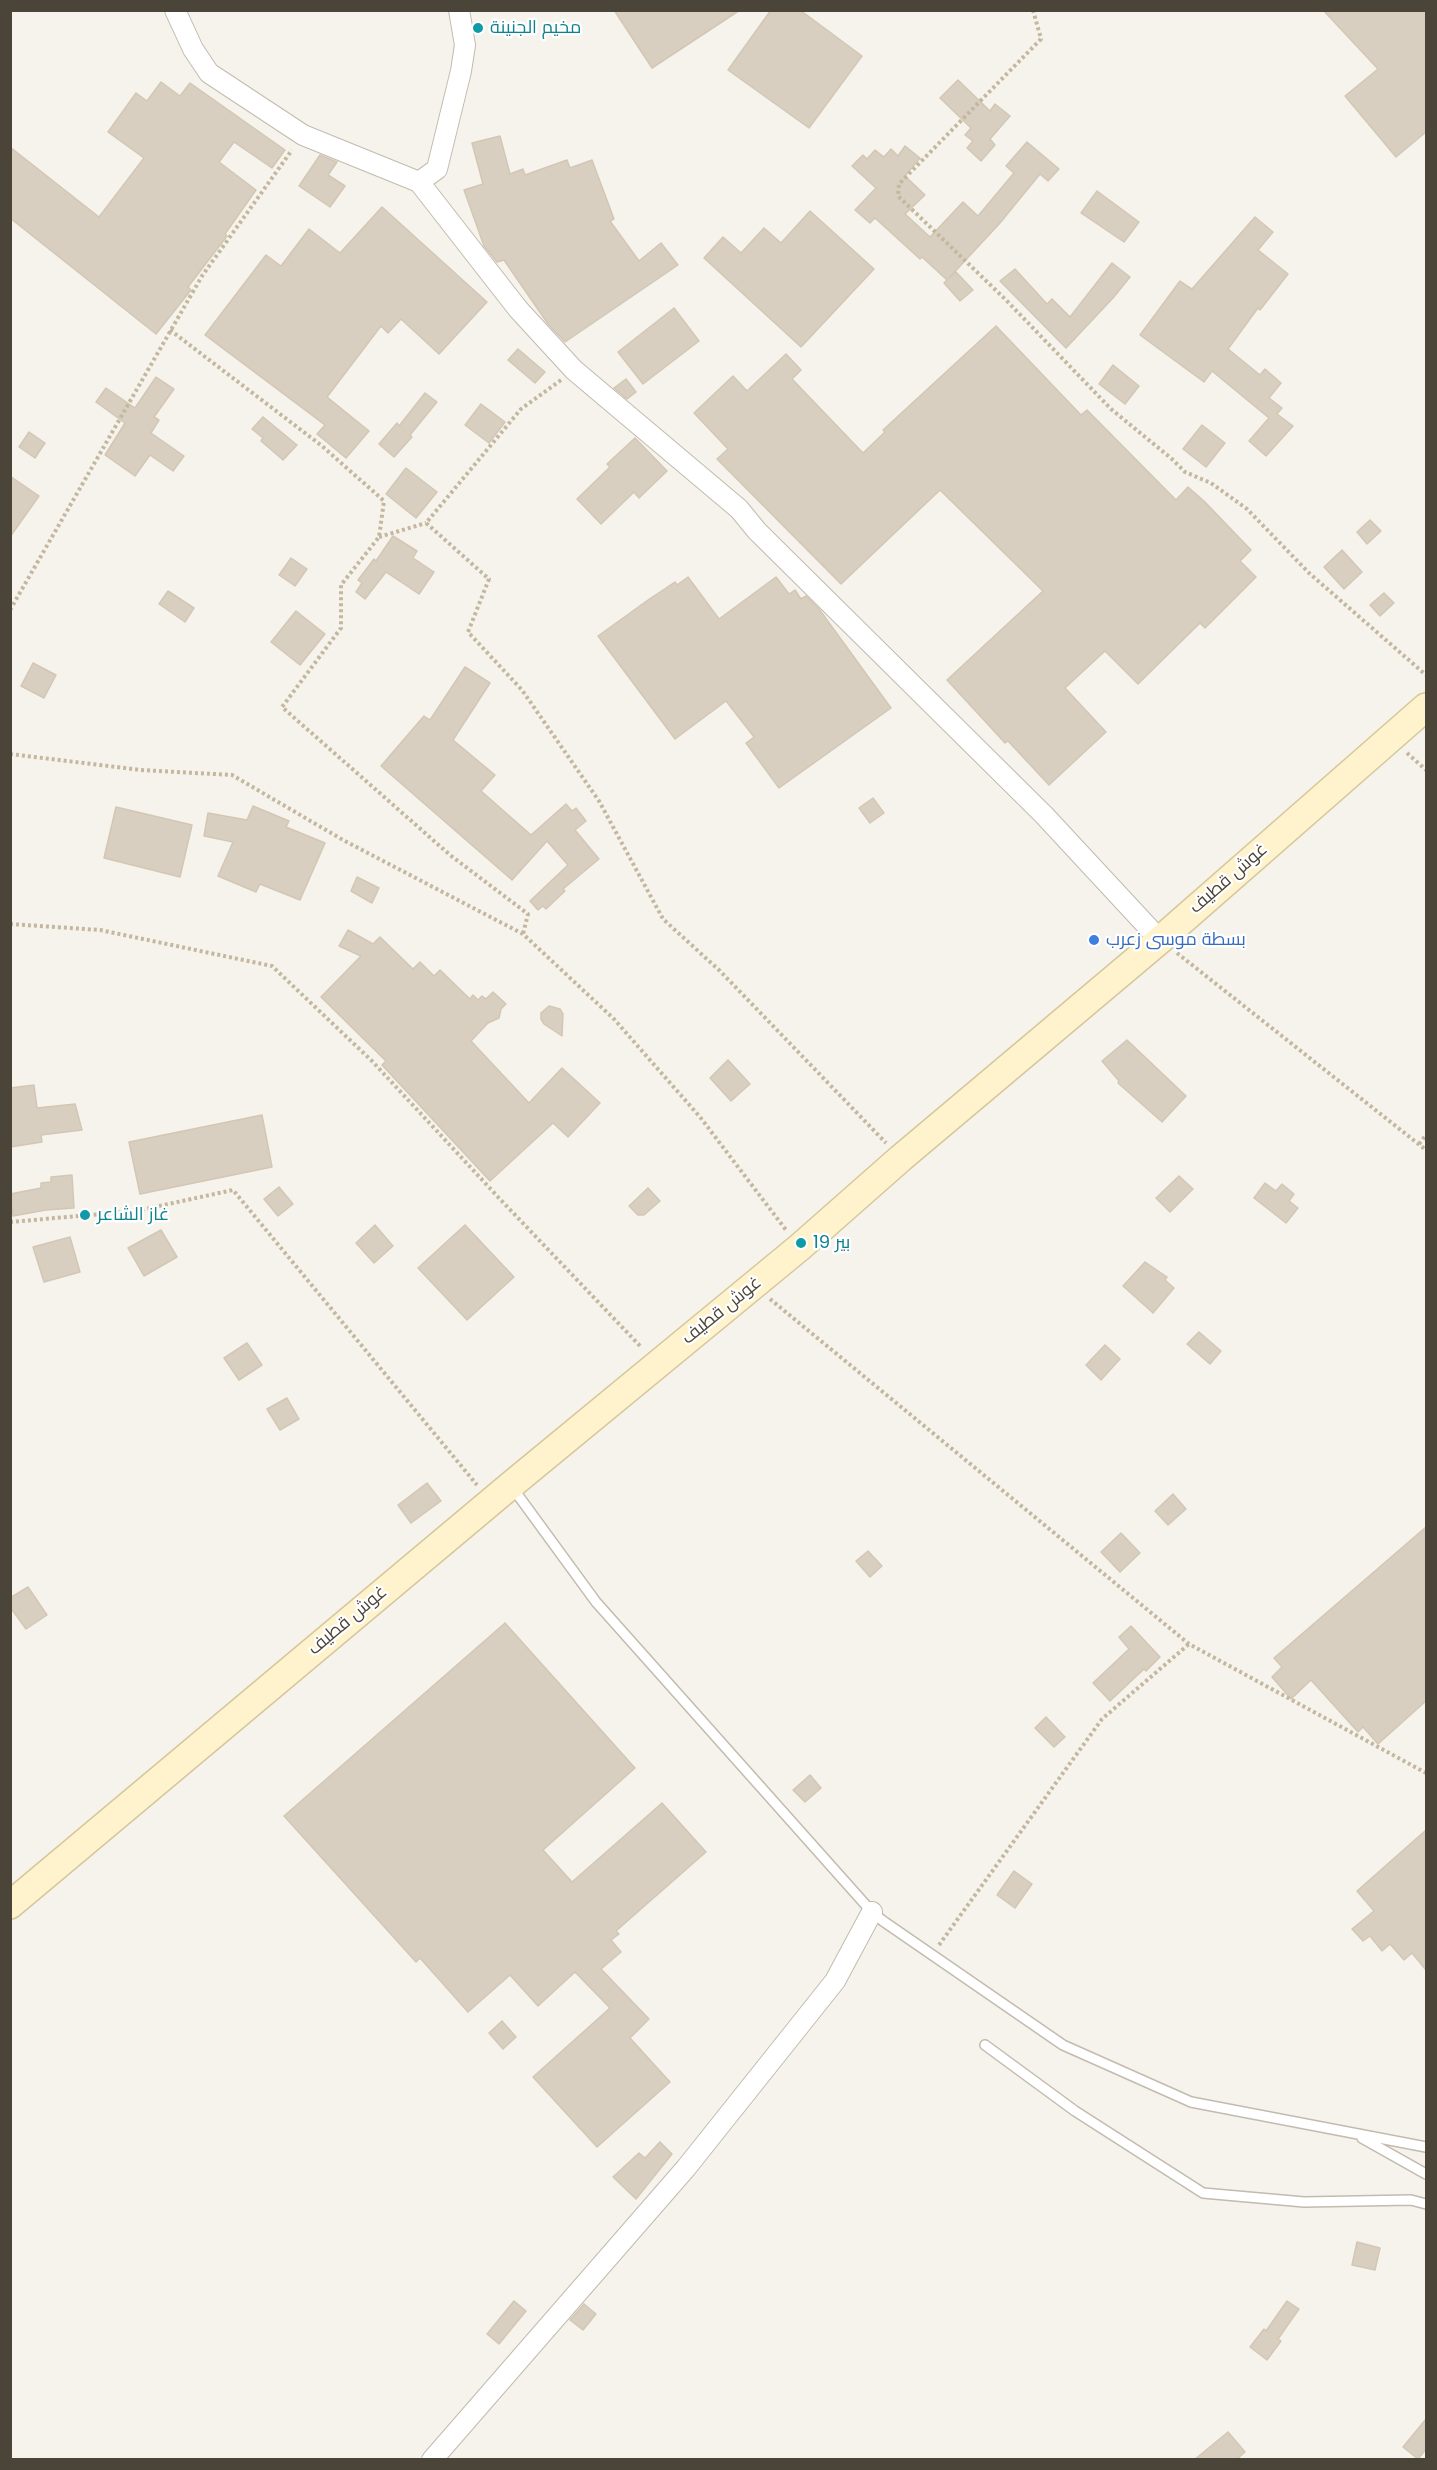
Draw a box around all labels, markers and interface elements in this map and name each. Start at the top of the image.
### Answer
place label: مخيم الجنينة [490,17,581,39]
marker: مخيم الجنينة [471,21,485,35]
street label: غوش قطيف [1186,839,1272,919]
place label: بسطة موسى زعرب [1106,929,1246,951]
marker: بسطة موسى زعرب [1087,933,1101,947]
place label: غاز الشاعر [97,1204,169,1226]
marker: غاز الشاعر [78,1208,92,1222]
place label: بير 19 [813,1232,850,1254]
marker: بير 19 [794,1236,808,1250]
street label: غوش قطيف [678,1272,766,1350]
street label: غوش قطيف [304,1582,392,1660]

